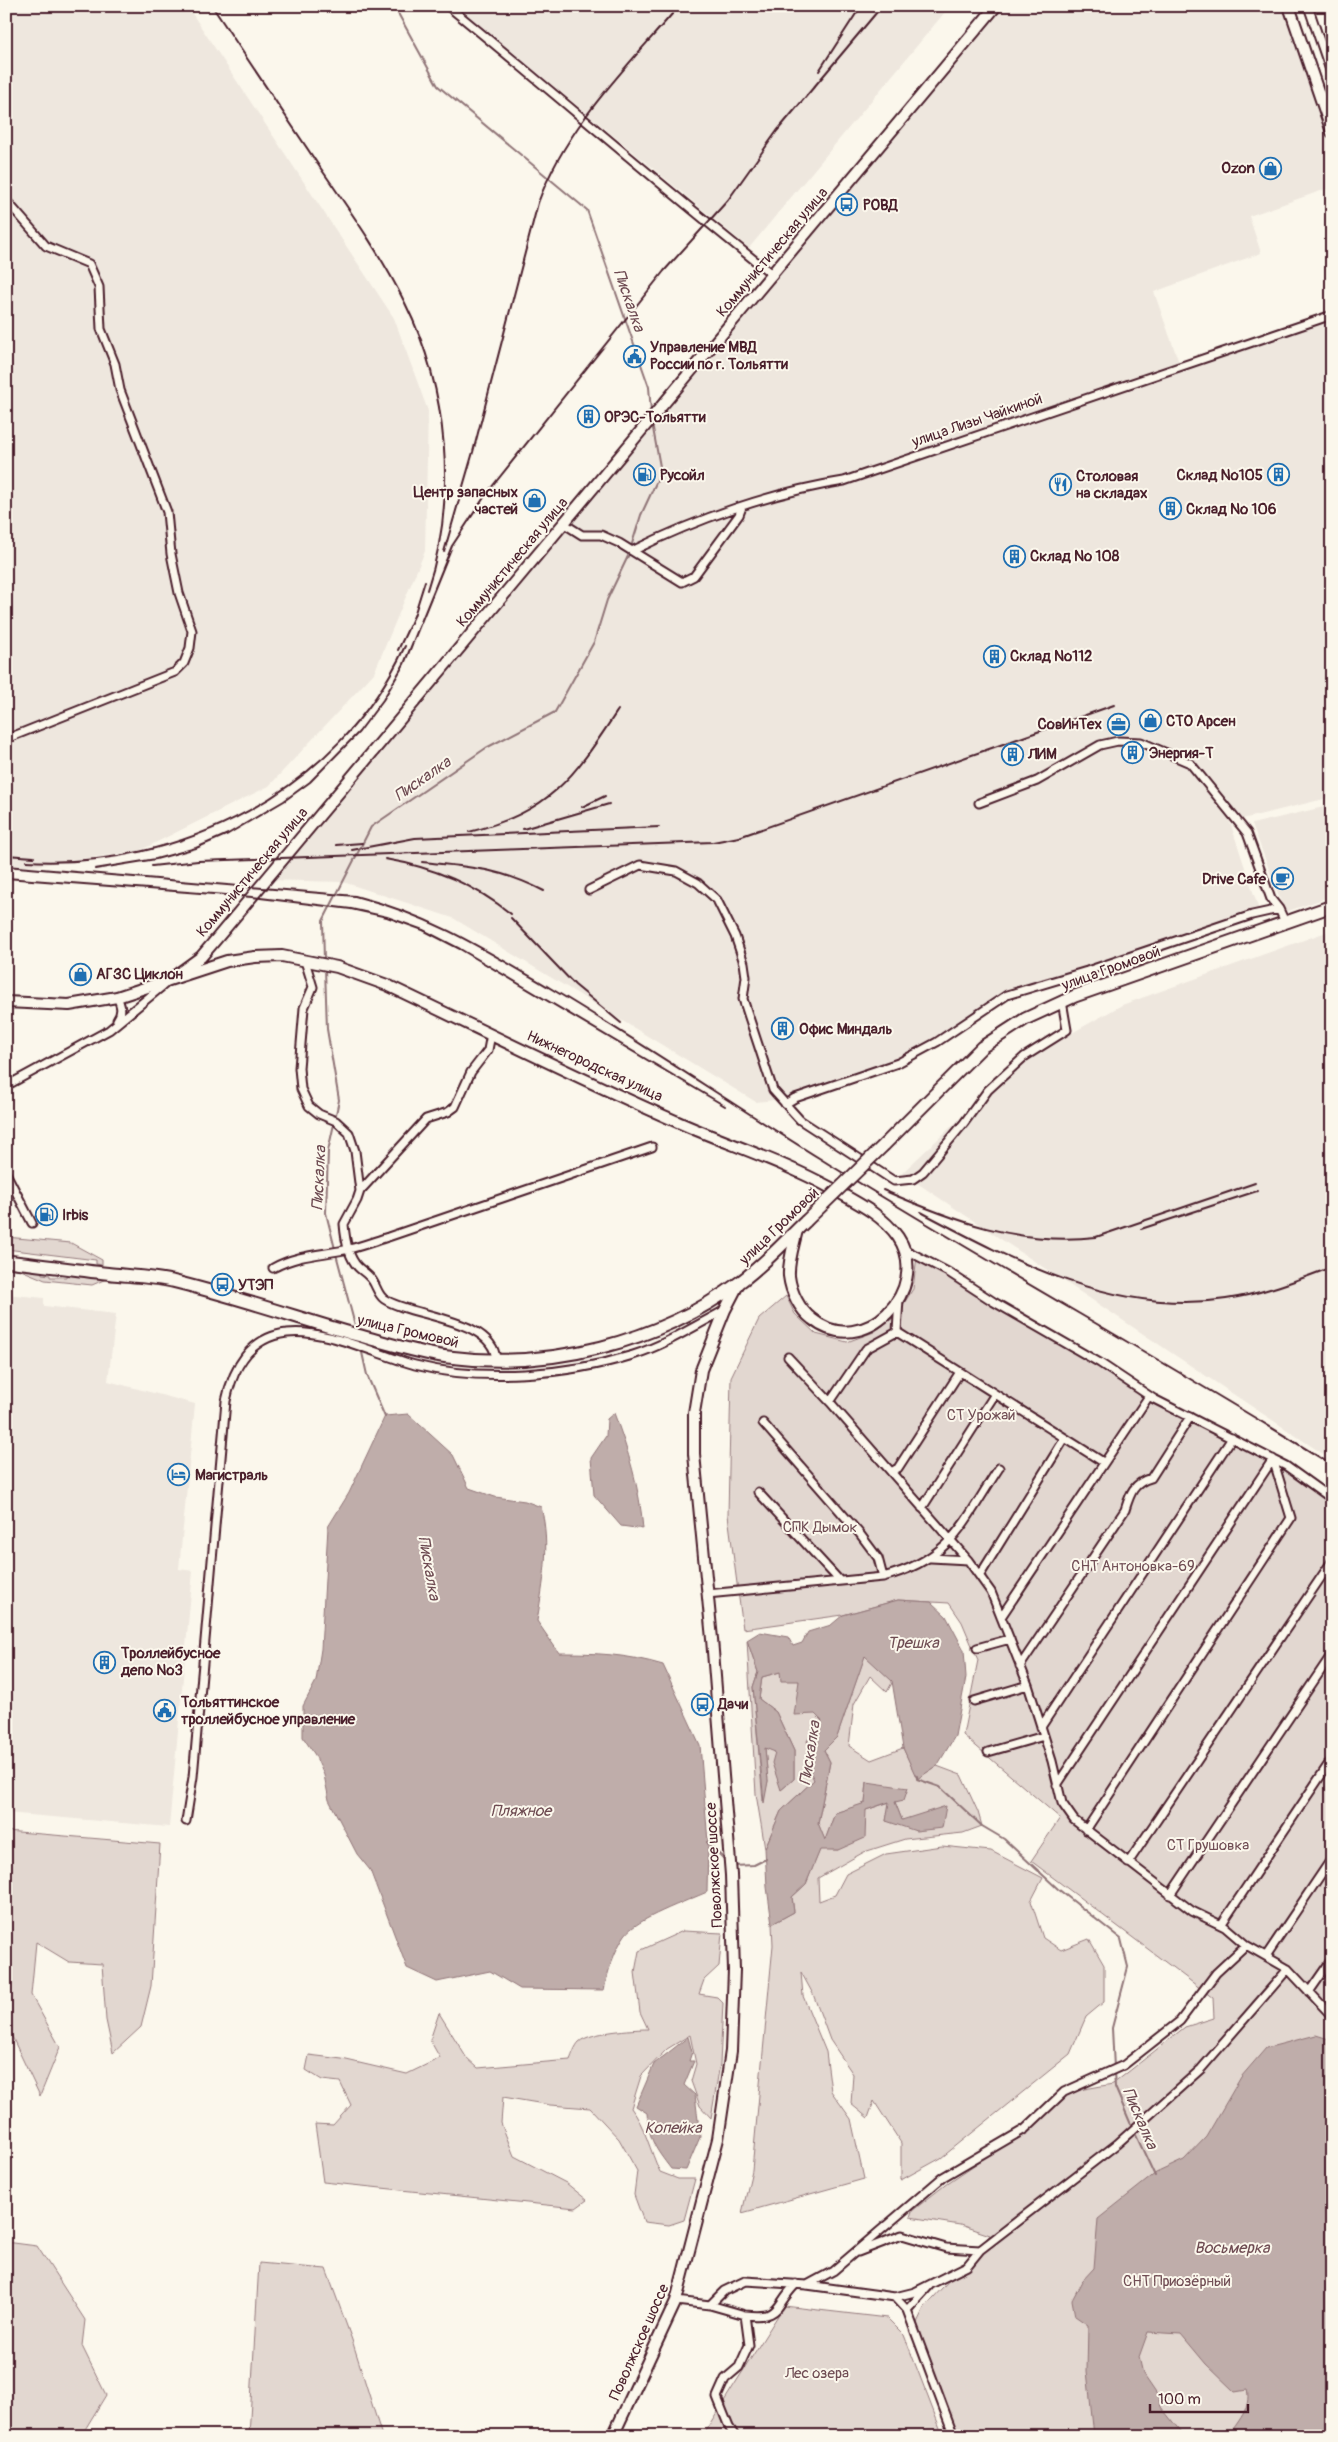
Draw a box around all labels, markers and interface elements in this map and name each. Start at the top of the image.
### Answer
shop icon: Ozon [1259,156,1283,180]
place label: Ozon [1221,159,1255,178]
street label: Коммунистическая улица [713,184,832,321]
bus stop icon: РОВД [835,193,859,217]
place label: РОВД [863,196,898,215]
water label: Пискалка [609,267,650,336]
place label: Управление МВД России по г. Тольятти [650,338,788,374]
public building icon: Управление МВД России по г. Тольятти [622,344,646,368]
street label: улица Лизы Чайкиной [908,389,1045,452]
building icon: ОРЭС-Тольятти [576,405,600,429]
place label: ОРЭС-Тольятти [604,408,706,427]
fuel station icon: Русойл [632,463,656,487]
building icon: Склад №105 [1267,463,1291,487]
place label: Русойл [660,466,705,485]
place label: Склад №105 [1176,466,1263,485]
place label: Столовая на складах [1076,467,1148,503]
restaurant icon: Столовая на складах [1048,473,1072,497]
place label: Центр запасных частей [414,483,518,519]
shop icon: Центр запасных частей [522,489,546,513]
street label: Коммунистическая улица [453,494,572,631]
building icon: Склад № 106 [1158,497,1182,521]
place label: Склад № 106 [1186,500,1277,519]
building icon: Склад № 108 [1002,544,1026,568]
place label: Склад № 108 [1030,547,1120,566]
building icon: Склад №112 [982,644,1006,668]
place label: Склад №112 [1010,647,1092,666]
shop icon: СТО Арсен [1138,709,1162,733]
office icon: СовИнТех [1106,712,1130,736]
place label: СТО Арсен [1166,712,1236,731]
place label: СовИнТех [1038,715,1102,734]
building icon: Энергия-Т [1121,741,1145,765]
building icon: ЛИМ [1000,742,1024,766]
place label: Энергия-Т [1149,744,1214,763]
place label: ЛИМ [1027,745,1057,764]
water label: Пискалка [390,751,456,806]
street label: Коммунистическая улица [193,804,312,941]
cafe icon: Drive Cafe [1270,867,1294,891]
place label: Drive Cafe [1202,870,1267,889]
street label: улица Громовой [1058,942,1163,995]
shop icon: АГЗС Циклон [68,962,92,986]
place label: АГЗС Циклон [96,965,183,984]
building icon: Офис Миндаль [771,1017,795,1041]
place label: Офис Миндаль [799,1020,892,1039]
street label: Нижнегородская улица [524,1027,666,1106]
water label: Пискалка [307,1144,331,1211]
street label: улица Громовой [735,1184,823,1270]
fuel station icon: Irbis [34,1203,58,1227]
place label: Irbis [62,1206,89,1225]
bus stop icon: УТЭП [210,1273,234,1297]
place label: УТЭП [238,1276,273,1295]
street label: улица Громовой [354,1310,460,1352]
park label: СТ Урожай [947,1406,1015,1425]
hotel icon: Магистраль [167,1463,191,1487]
place label: Магистраль [195,1466,268,1485]
park label: СПК Дымок [783,1518,857,1537]
water label: Пискалка [414,1535,445,1603]
park label: СНТ Антоновка-69 [1071,1557,1195,1576]
water label: Трешка [887,1633,940,1653]
place label: Троллейбусное депо №3 [120,1644,221,1680]
building icon: Троллейбусное депо №3 [93,1650,117,1674]
bus stop icon: Дачи [690,1692,714,1716]
place label: Тольяттинское троллейбусное управление [180,1693,356,1729]
place label: Дачи [717,1695,749,1714]
public building icon: Тольяттинское троллейбусное управление [153,1699,177,1723]
water label: Пискалка [795,1718,825,1787]
water label: Пляжное [491,1801,553,1821]
street label: Поволжское шоссе [702,1801,727,1928]
park label: СТ Грушовка [1167,1836,1249,1855]
water label: Пискалка [1118,2085,1163,2153]
water label: Копейка [644,2118,703,2138]
water label: Восьмерка [1195,2238,1271,2258]
park label: СНТ Приозёрный [1123,2272,1231,2291]
street label: Поволжское шоссе [605,2281,674,2403]
park label: Лес озера [784,2364,849,2383]
scale bar [1150,2382,1248,2414]
text: 100 m [1158,2390,1201,2409]

